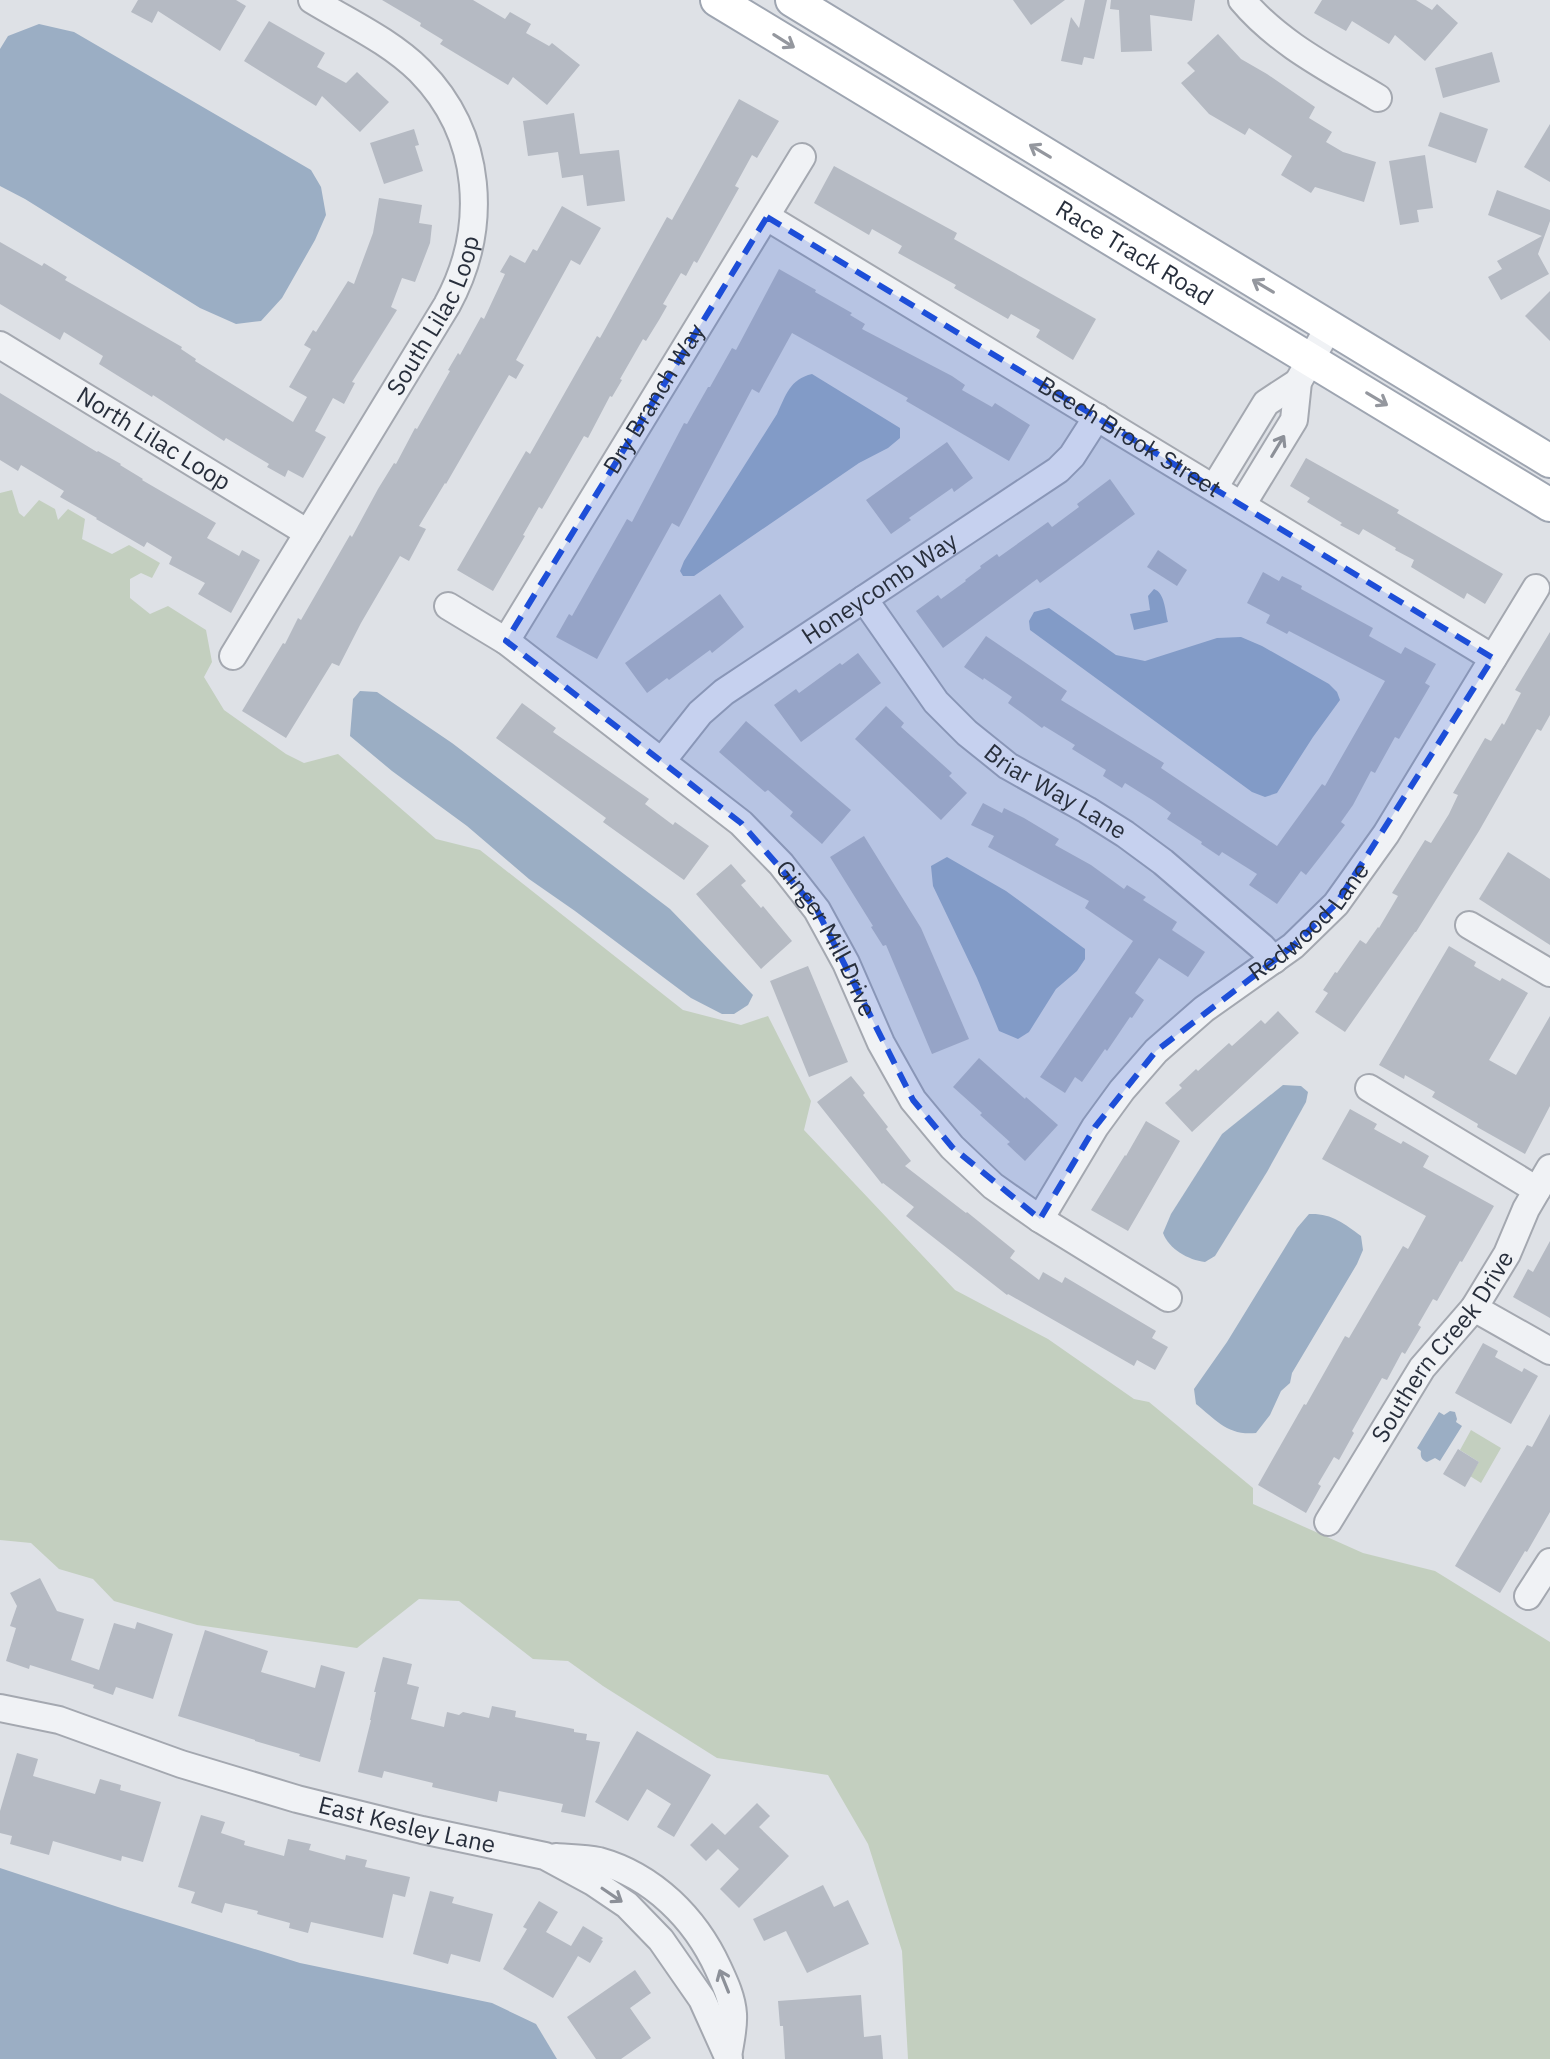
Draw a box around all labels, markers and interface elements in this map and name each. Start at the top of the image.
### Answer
one-way arrow [772,32,794,49]
one-way arrow [1029,143,1052,159]
street label: Race Track Road [1050,192,1219,312]
street label: South Lilac Loop [379,233,486,401]
one-way arrow [1252,278,1275,294]
street label: Dry Branch Way [595,317,712,479]
street label: Beech Brook Street [1032,368,1228,504]
street label: North Lilac Loop [71,379,237,497]
one-way arrow [1366,391,1388,408]
one-way arrow [1270,435,1286,458]
street label: Honeycomb Way [795,524,963,651]
street label: Briar Way Lane [978,736,1133,846]
street label: Ginger Mill Drive [769,853,884,1021]
street label: Redwood Lane [1242,855,1376,988]
street label: Southern Creek Drive [1363,1244,1520,1448]
street label: East Kesley Lane [315,1788,498,1860]
one-way arrow [601,1887,623,1903]
one-way arrow [715,1969,730,1994]

